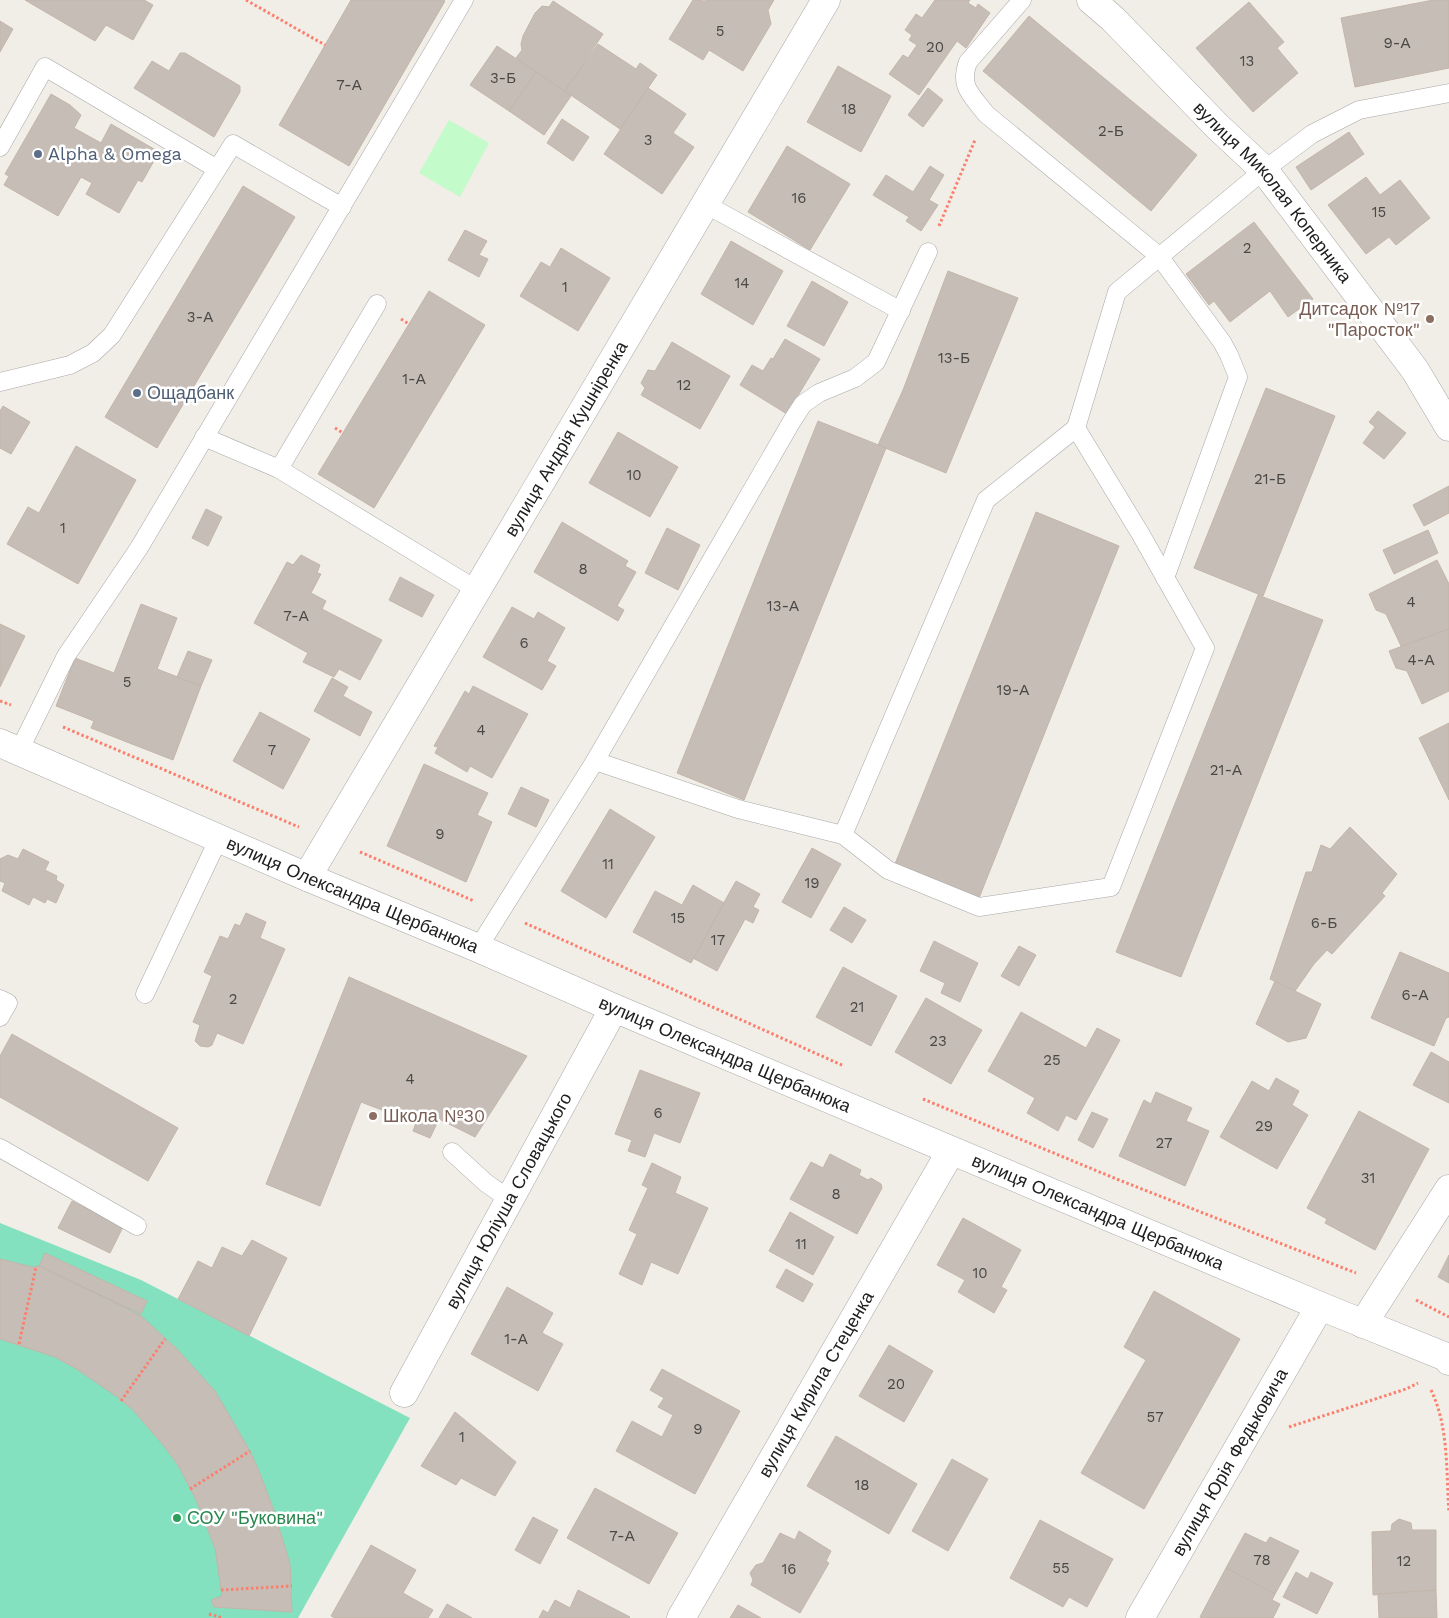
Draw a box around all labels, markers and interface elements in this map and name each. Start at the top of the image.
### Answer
house number: 5 [716,22,724,40]
house number: 9-А [1384,34,1410,52]
house number: 20 [926,38,944,56]
house number: 13 [1240,52,1254,70]
house number: 3-Б [490,69,516,87]
house number: 7-А [336,76,362,94]
street label: вулиця Миколая Коперника [1189,97,1357,287]
house number: 18 [841,100,857,118]
house number: 2-Б [1098,122,1124,140]
house number: 3 [644,131,652,149]
place label: Alpha & Omega [48,143,182,164]
marker: Alpha & Omega [32,148,44,160]
house number: 16 [792,189,806,207]
house number: 15 [1372,203,1386,221]
house number: 2 [1243,239,1251,257]
house number: 14 [734,274,750,292]
house number: 1 [562,278,568,296]
place label: Дитсадок №17 "Паросток" [1299,298,1420,340]
house number: 3-А [187,308,213,326]
marker: Дитсадок №17 "Паросток" [1424,313,1436,325]
street label: вулиця Андрія Кушніренка [500,336,632,540]
house number: 13-Б [938,349,970,367]
house number: 1-А [402,370,426,388]
house number: 12 [677,376,691,394]
place label: Ощадбанк [147,382,234,403]
marker: Ощадбанк [131,387,143,399]
house number: 10 [626,466,642,484]
house number: 21-Б [1254,470,1286,488]
house number: 1 [60,519,66,537]
house number: 8 [578,560,588,578]
house number: 4 [1406,593,1416,611]
house number: 13-А [767,597,799,615]
house number: 7-А [283,607,309,625]
house number: 6 [519,634,529,652]
house number: 4-А [1408,651,1434,669]
house number: 5 [123,673,131,691]
house number: 19-А [997,681,1029,699]
house number: 4 [476,721,486,739]
house number: 7 [268,741,276,759]
house number: 21-А [1210,761,1242,779]
house number: 9 [435,825,445,843]
street label: вулиця Олександра Щербанюка [224,832,483,957]
house number: 11 [602,855,614,873]
house number: 19 [804,874,820,892]
house number: 15 [671,909,685,927]
house number: 6-Б [1311,914,1337,932]
house number: 17 [711,931,725,949]
house number: 6-А [1402,986,1428,1004]
house number: 2 [229,990,237,1008]
street label: вулиця Олександра Щербанюка [596,992,855,1117]
house number: 21 [850,998,864,1016]
house number: 23 [929,1032,947,1050]
house number: 25 [1043,1051,1061,1069]
house number: 4 [405,1070,415,1088]
street label: вулиця Юліуша Словацького [441,1089,576,1312]
house number: 6 [653,1104,663,1122]
place label: Школа №30 [383,1105,485,1126]
marker: Школа №30 [367,1110,379,1122]
house number: 29 [1255,1117,1273,1135]
house number: 27 [1156,1134,1172,1152]
street label: вулиця Олександра Щербанюка [969,1149,1228,1275]
house number: 31 [1361,1169,1375,1187]
house number: 8 [831,1185,841,1203]
house number: 11 [795,1235,807,1253]
house number: 10 [972,1264,988,1282]
street label: вулиця Кирила Стеценка [754,1286,878,1481]
house number: 1-А [504,1330,528,1348]
street label: вулиця Юрія Федьковича [1167,1363,1292,1559]
house number: 20 [887,1375,905,1393]
house number: 57 [1146,1408,1164,1426]
house number: 9 [693,1420,703,1438]
house number: 1 [459,1428,465,1446]
house number: 18 [854,1476,870,1494]
place label: СОУ "Буковина" [187,1507,323,1528]
marker: СОУ "Буковина" [171,1512,183,1524]
house number: 7-А [609,1527,635,1545]
house number: 78 [1253,1551,1271,1569]
house number: 12 [1397,1552,1411,1570]
house number: 55 [1052,1559,1070,1577]
house number: 16 [782,1560,796,1578]

